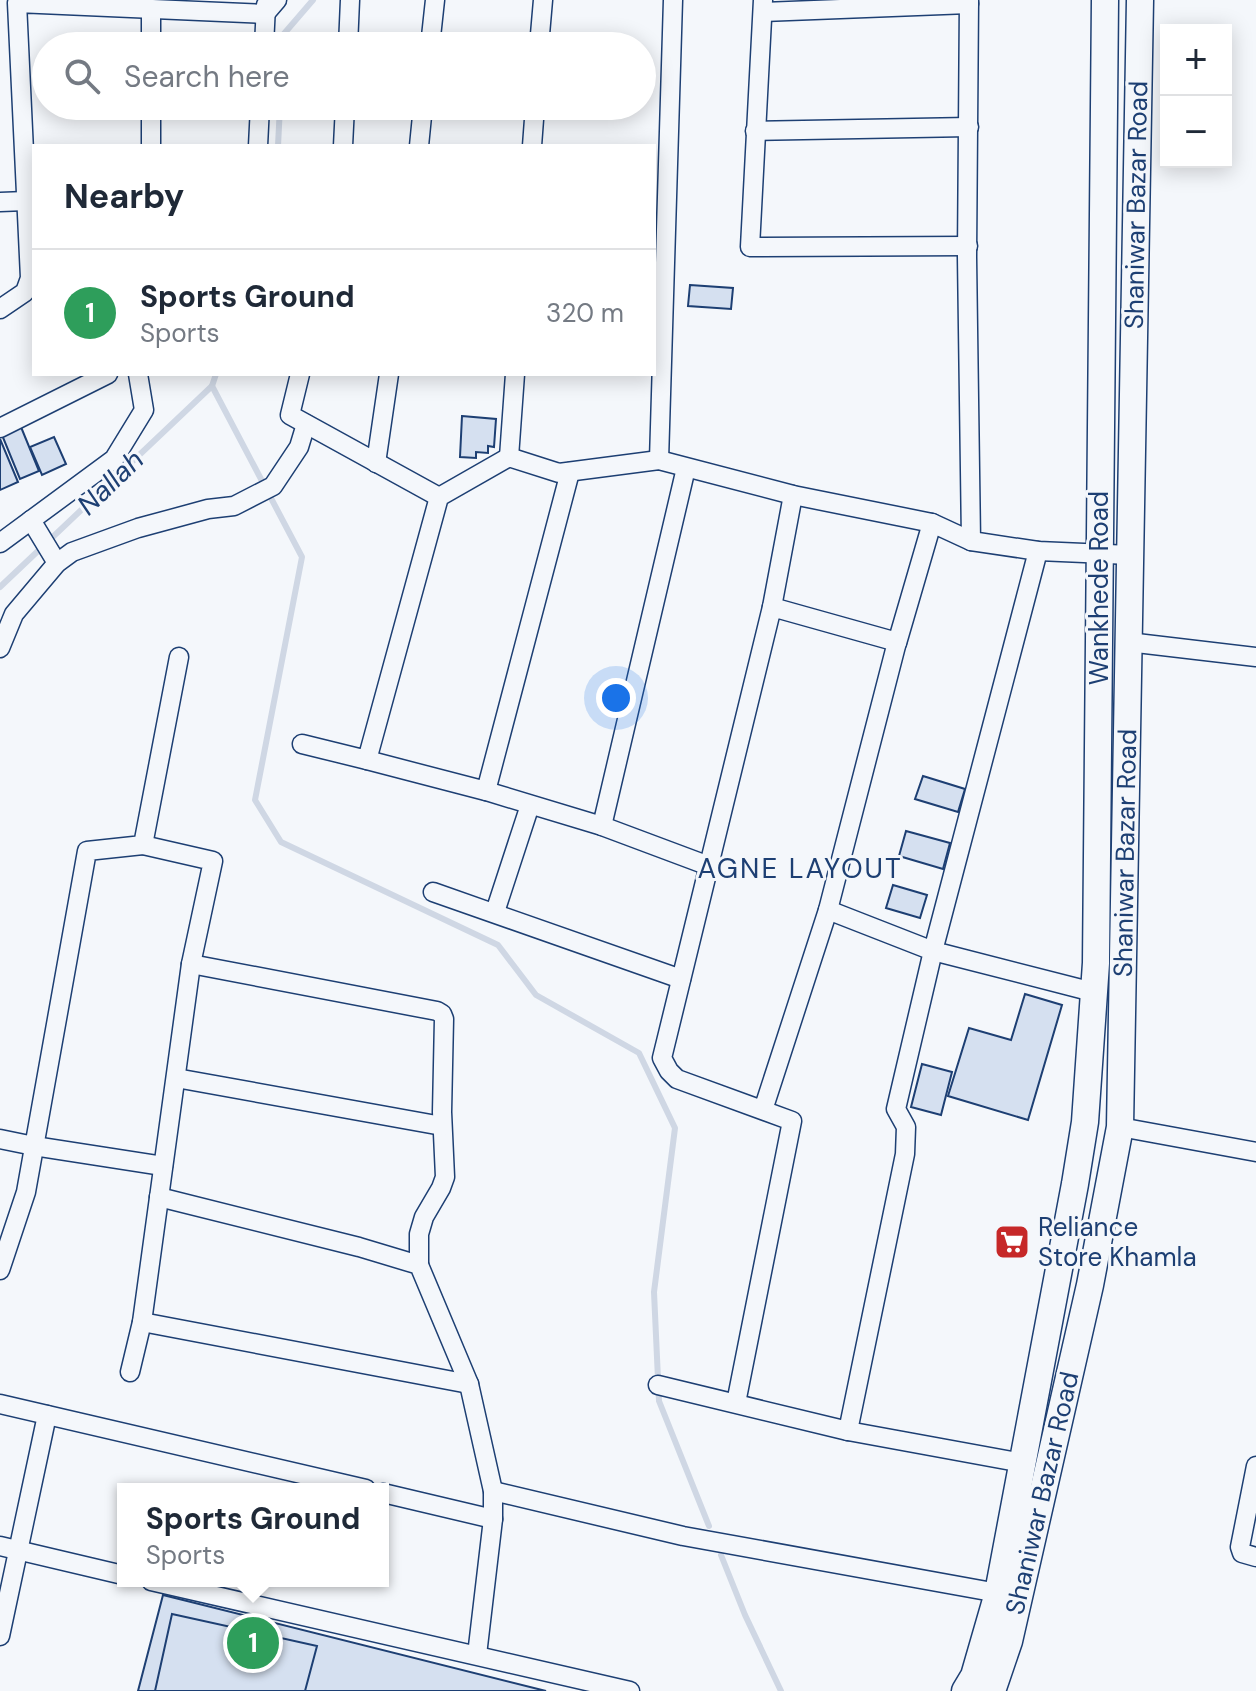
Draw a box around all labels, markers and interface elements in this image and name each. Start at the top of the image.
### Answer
map controls [1160,24,1232,168]
button: + [1160,24,1232,96]
search box [32,32,656,120]
icon: search [60,54,104,98]
text: Search here [124,57,290,96]
street label: Shaniwar Bazar Road [1117,81,1155,329]
button: − [1160,96,1232,168]
text: Nearby [64,174,184,219]
text: Sports Ground [140,277,355,316]
text: 1 [85,296,95,330]
text: 320 m [546,296,624,330]
text: Sports [140,316,220,350]
water label: Nallah [69,442,152,523]
street label: Wankhede Road [1082,491,1116,685]
your location [596,678,636,718]
street label: Shaniwar Bazar Road [1106,729,1144,977]
district label: AGNE LAYOUT [697,850,903,887]
place label: Reliance Store Khamla [1038,1210,1197,1274]
supermarket icon: Reliance Store Khamla [993,1223,1031,1261]
street label: Shaniwar Bazar Road [998,1368,1086,1618]
popup [117,1483,389,1587]
text: Sports Ground [146,1499,360,1538]
text: Sports [146,1538,225,1572]
pin: 1 [227,1613,279,1673]

